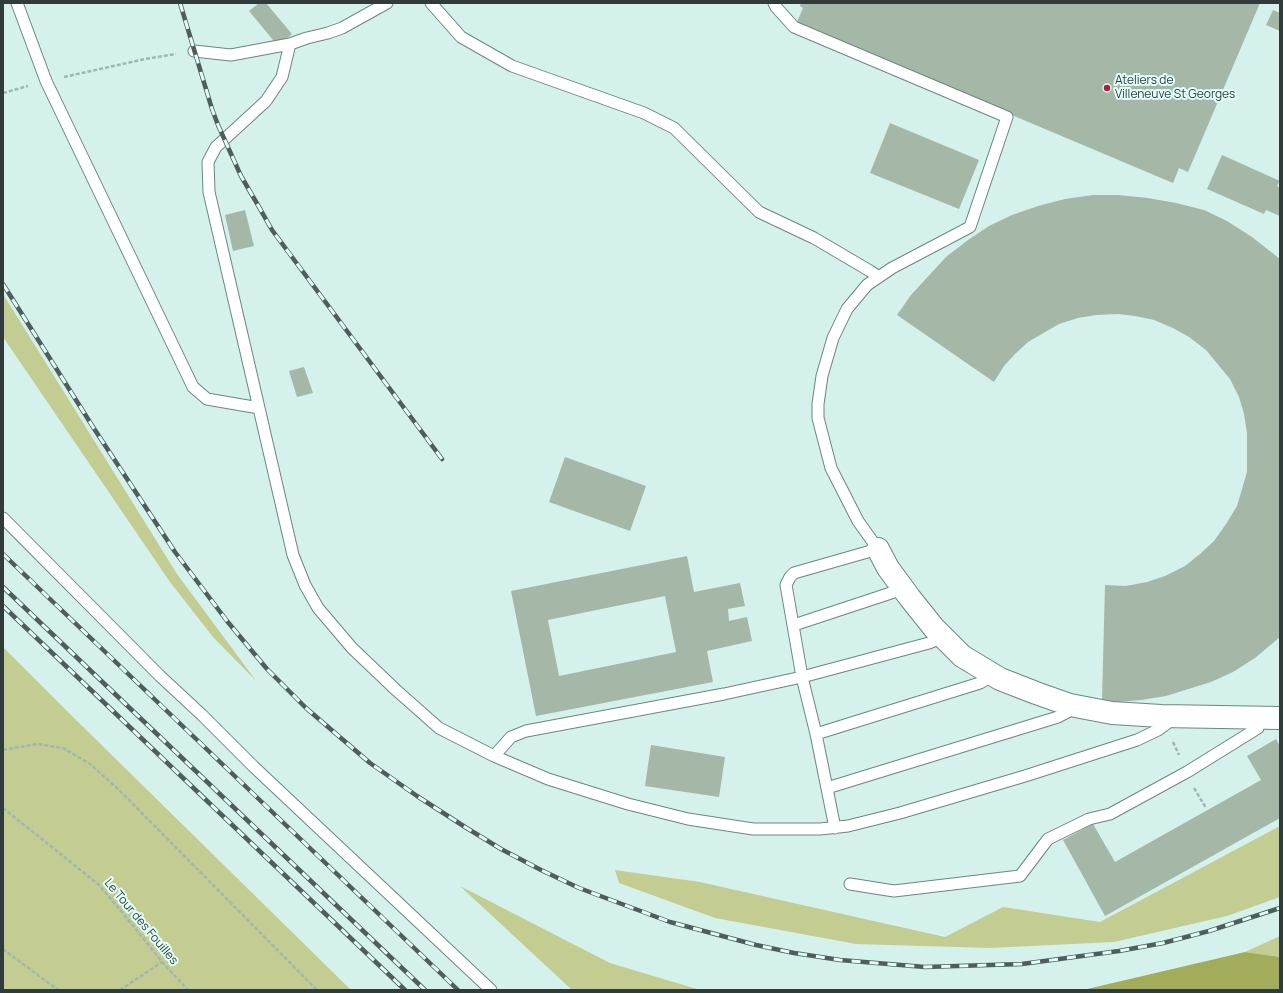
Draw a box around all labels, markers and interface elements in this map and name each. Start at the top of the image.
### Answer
place label: Ateliers de Villeneuve St Georges [1115,74,1235,102]
marker: Ateliers de Villeneuve St Georges [1102,83,1112,93]
street label: Le Tour des Fouilles [101,876,181,968]

